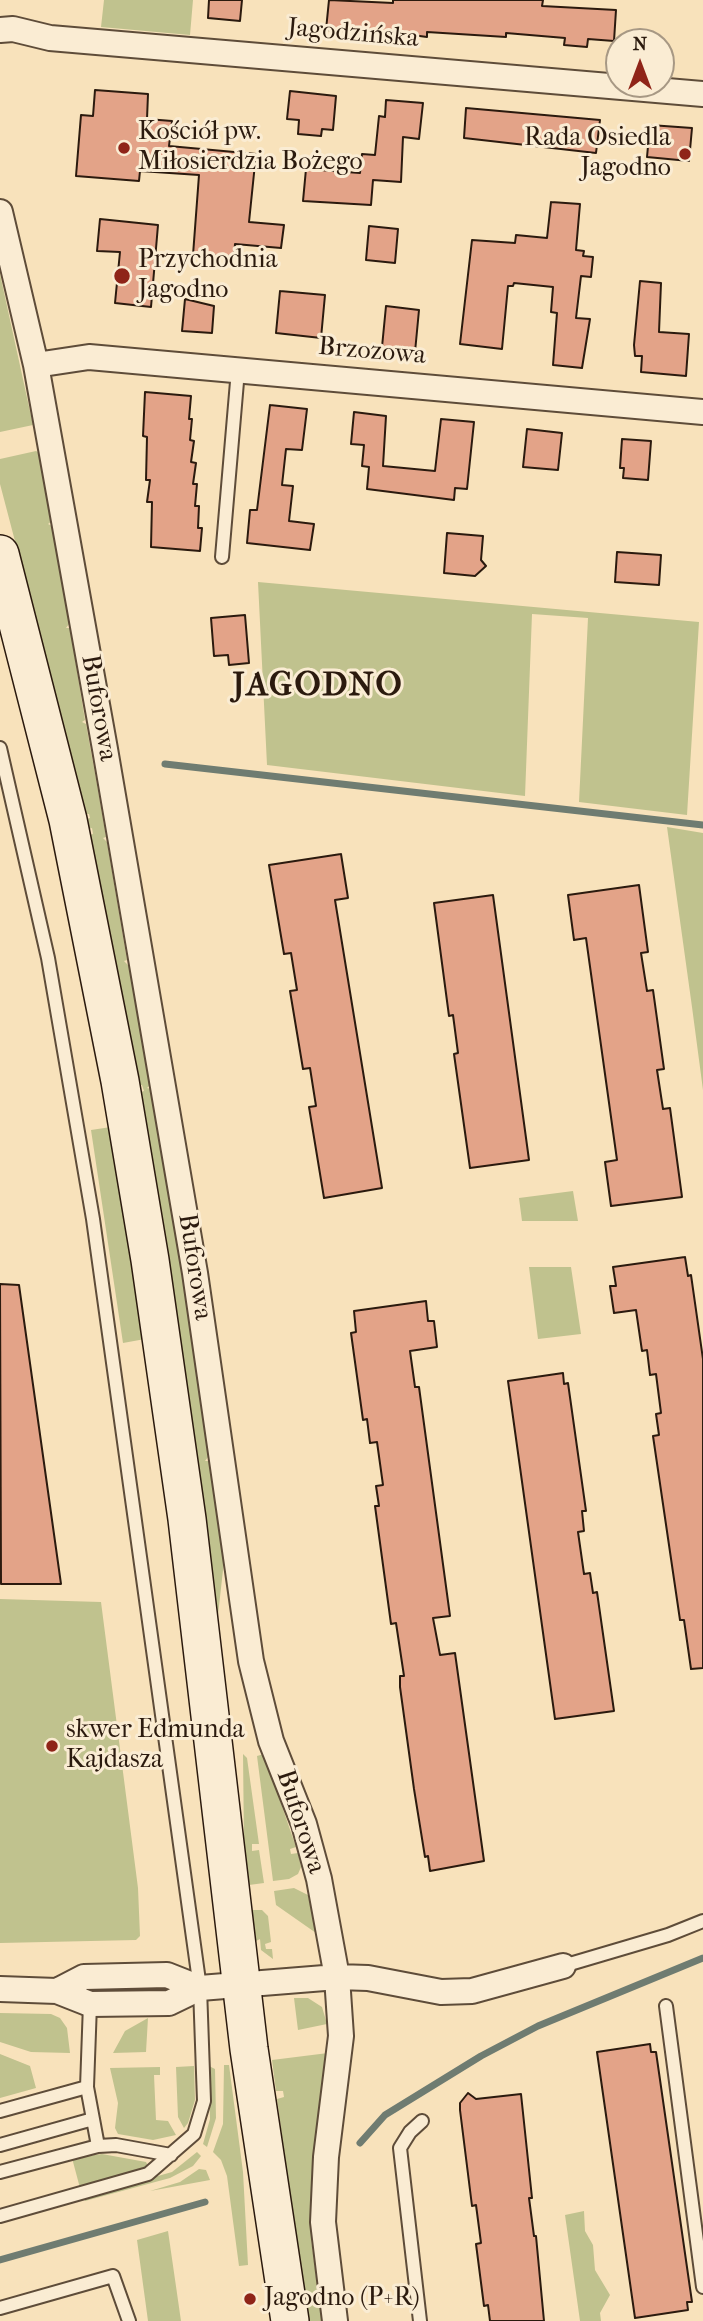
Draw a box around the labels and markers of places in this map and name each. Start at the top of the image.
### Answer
place label: Kościół pw. Miłosierdzia Bożego [138,117,363,178]
place label: Rada Osiedla Jagodno [524,123,671,184]
marker: Kościół pw. Miłosierdzia Bożego [116,140,132,156]
marker: Rada Osiedla Jagodno [677,146,693,162]
place label: Przychodnia Jagodno [138,245,278,306]
marker: Przychodnia Jagodno [112,266,132,286]
place label: skwer Edmunda Kajdasza [66,1715,245,1776]
marker: skwer Edmunda Kajdasza [44,1738,60,1754]
place label: Jagodno (P+R) [264,2283,420,2315]
marker: Jagodno (P+R) [242,2291,258,2307]

